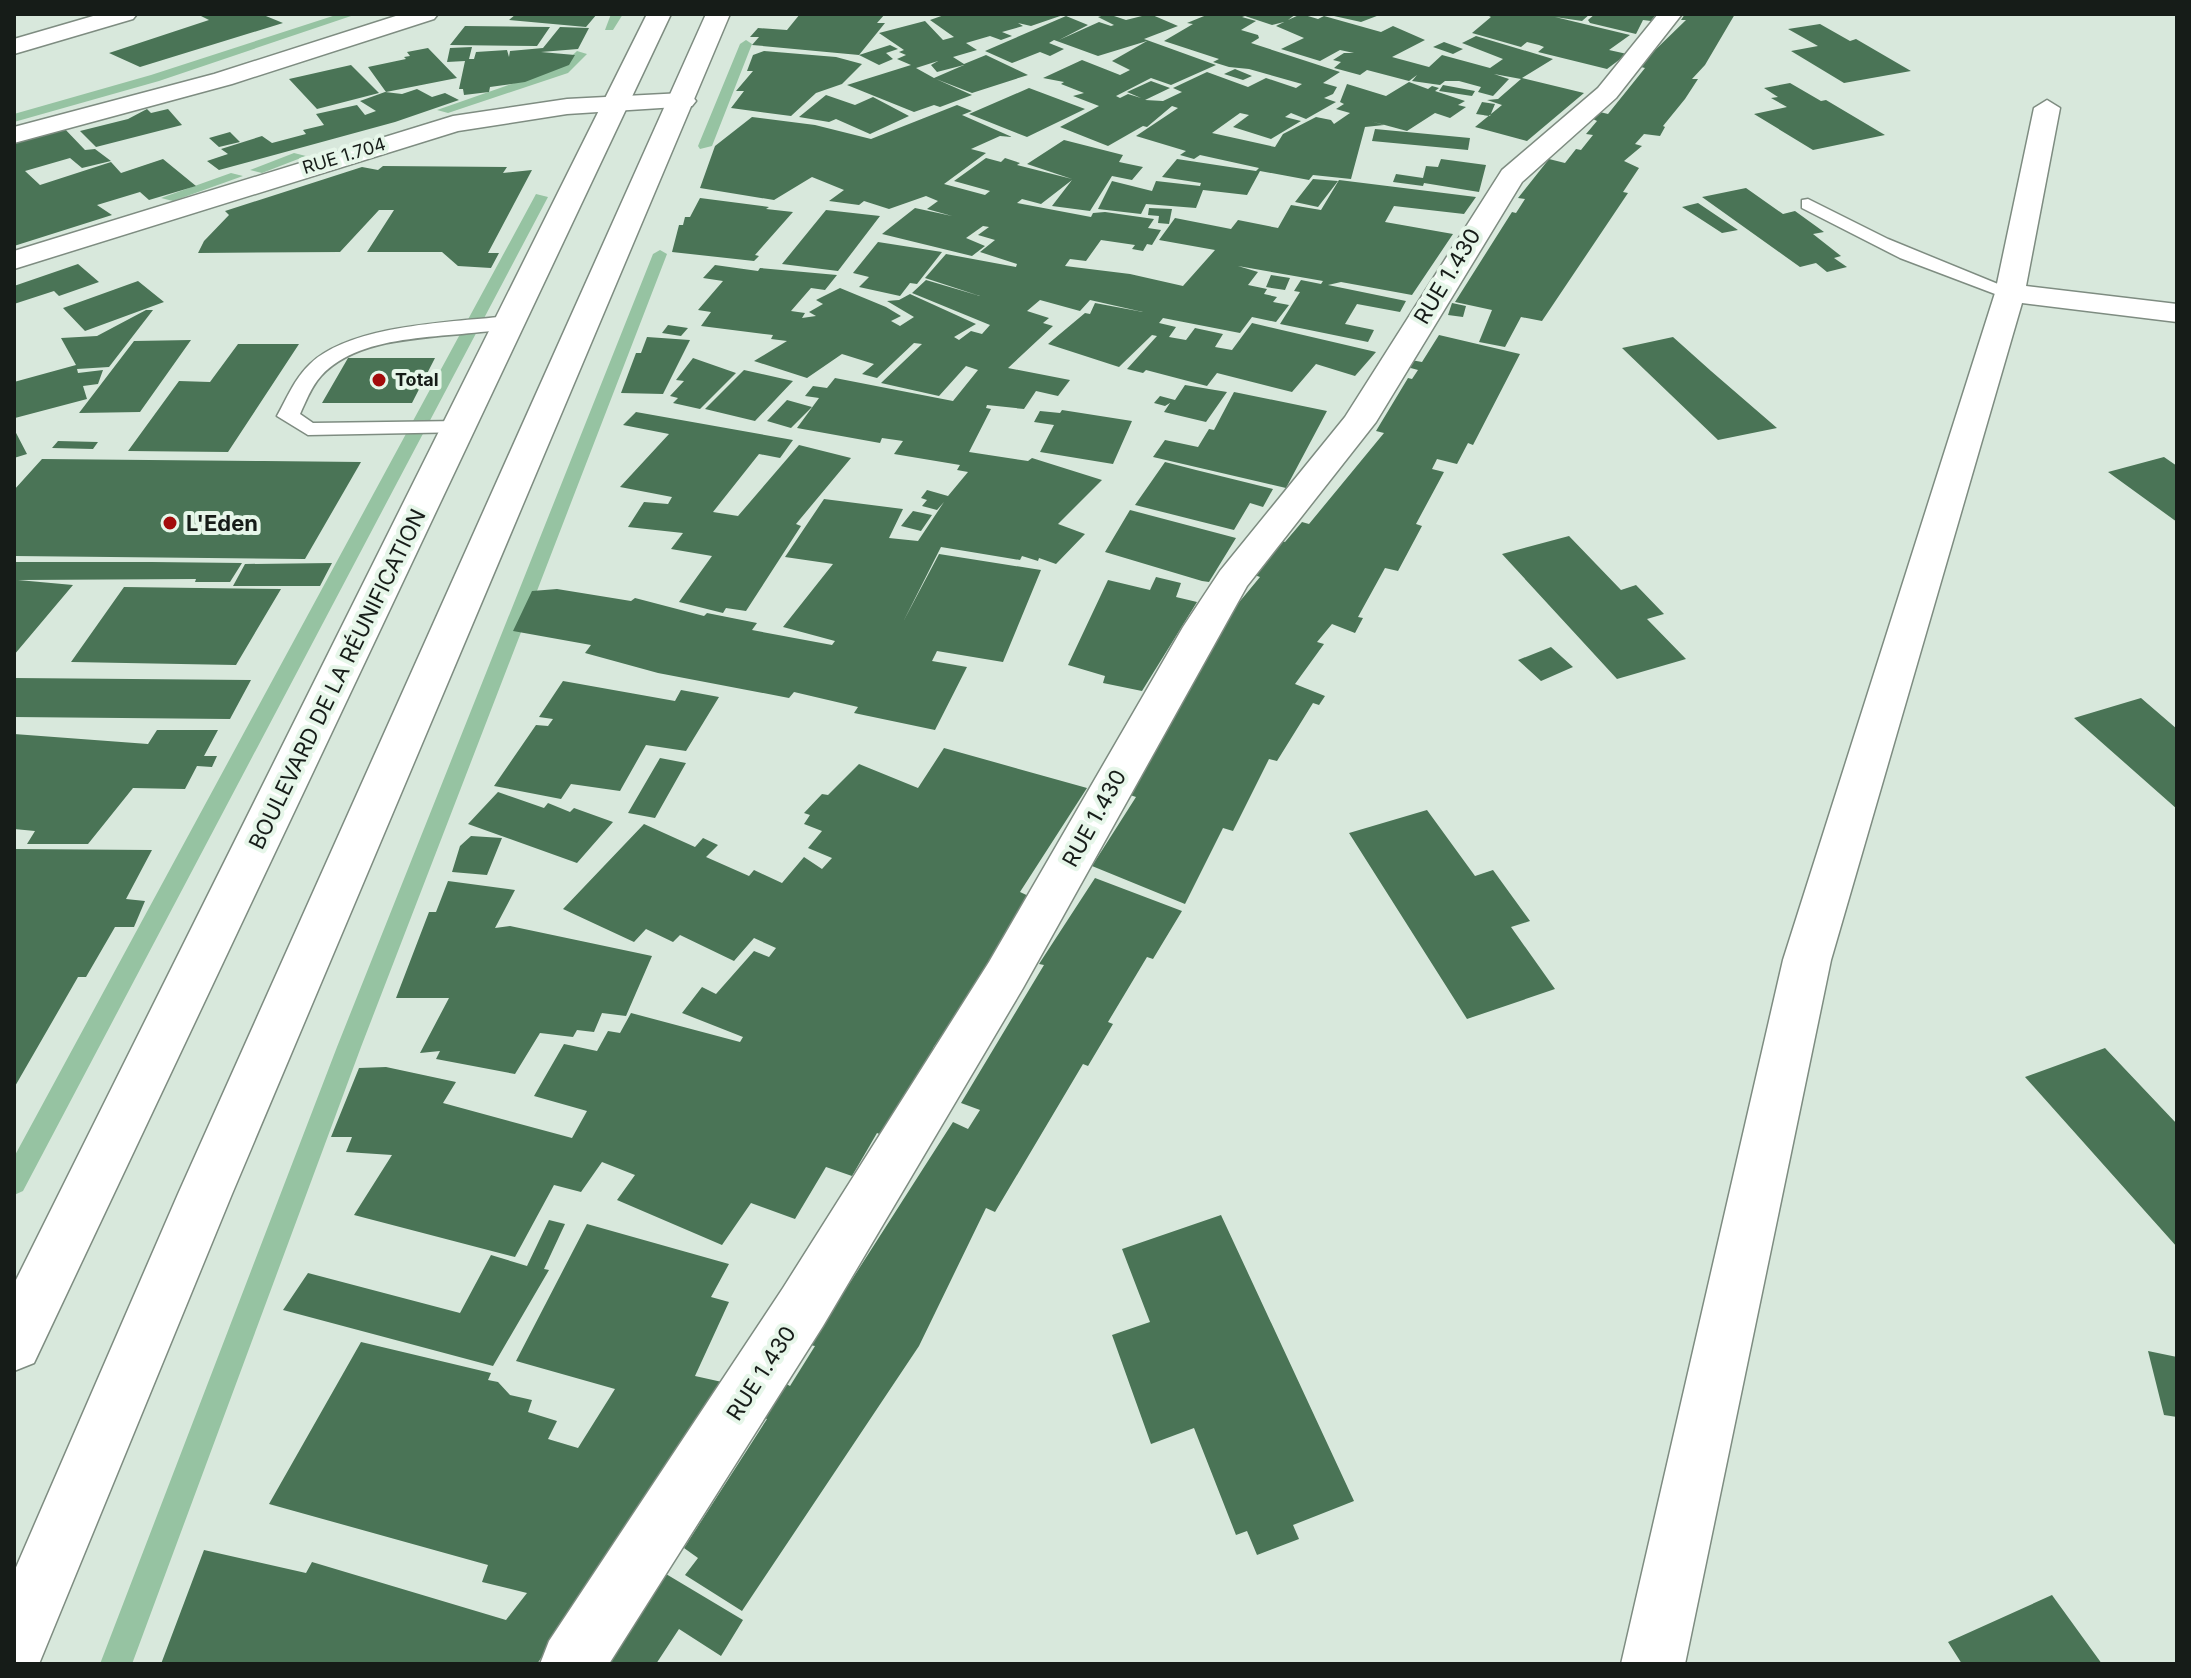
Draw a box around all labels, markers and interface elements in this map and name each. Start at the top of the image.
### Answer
street label: RUE 1.704 [300,133,388,178]
street label: RUE 1.430 [1408,223,1486,329]
place label: Total [395,369,439,390]
marker: Total [370,371,388,389]
street label: BOULEVARD DE LA RÉUNIFICATION [243,505,431,853]
place label: L'Eden [186,510,258,536]
marker: L'Eden [161,514,179,532]
street label: RUE 1.430 [1057,765,1131,871]
street label: RUE 1.430 [721,1321,801,1425]

